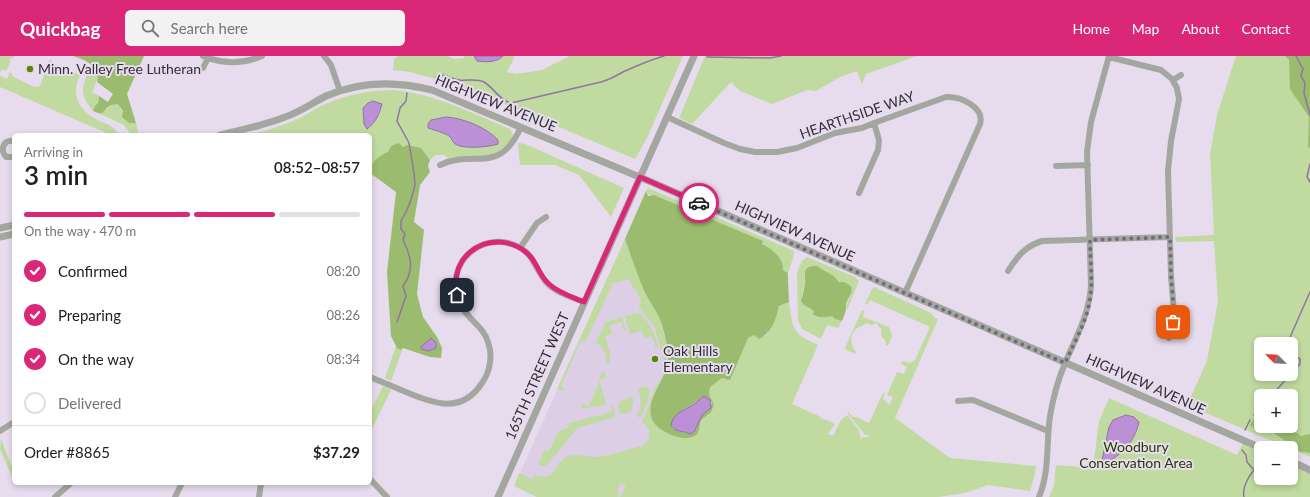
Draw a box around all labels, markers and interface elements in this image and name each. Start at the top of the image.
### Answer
search box [125,10,405,46]
text: Quickbag [20,17,101,40]
icon: search [139,17,161,39]
text: Search here [171,19,248,37]
text: Home [1072,20,1110,37]
text: Map [1132,20,1159,37]
text: About [1181,20,1219,37]
text: Contact [1241,20,1290,37]
place label: Minn. Valley Free Lutheran [38,60,201,77]
marker: Minn. Valley Free Lutheran [25,64,35,74]
street label: HIGHVIEW AVENUE [433,70,560,135]
street label: HEARTHSIDE WAY [797,87,917,142]
text: Arriving in [24,144,83,160]
text: 08:52–08:57 [274,158,360,176]
text: 3 min [24,159,88,191]
courier [679,183,719,223]
icon: car [688,192,710,214]
street label: HIGHVIEW AVENUE [732,196,858,265]
text: On the way · 470 m [24,223,136,239]
icon: check [24,260,46,282]
text: Confirmed [58,262,127,280]
text: 08:20 [327,263,360,279]
pin [440,278,474,312]
icon: home [446,284,468,306]
icon: check [24,304,46,326]
pin [1156,305,1190,339]
text: Preparing [58,306,121,324]
text: 08:26 [327,307,360,323]
street label: 165TH STREET WEST [501,309,573,442]
icon: bag [1162,311,1184,333]
north arrow [1254,337,1298,381]
map controls [1254,337,1298,485]
place label: Oak Hills Elementary [663,342,733,375]
icon: check [24,348,46,370]
street label: HIGHVIEW AVENUE [1083,349,1209,418]
text: On the way [58,350,134,368]
text: 08:34 [327,351,360,367]
marker: Oak Hills Elementary [650,354,660,364]
button: + [1254,389,1298,433]
text: Delivered [58,394,121,412]
park label: Woodbury Conservation Area [1079,438,1193,471]
button: − [1254,441,1298,485]
text: Order #8865 [24,443,110,461]
text: $37.29 [313,443,360,461]

